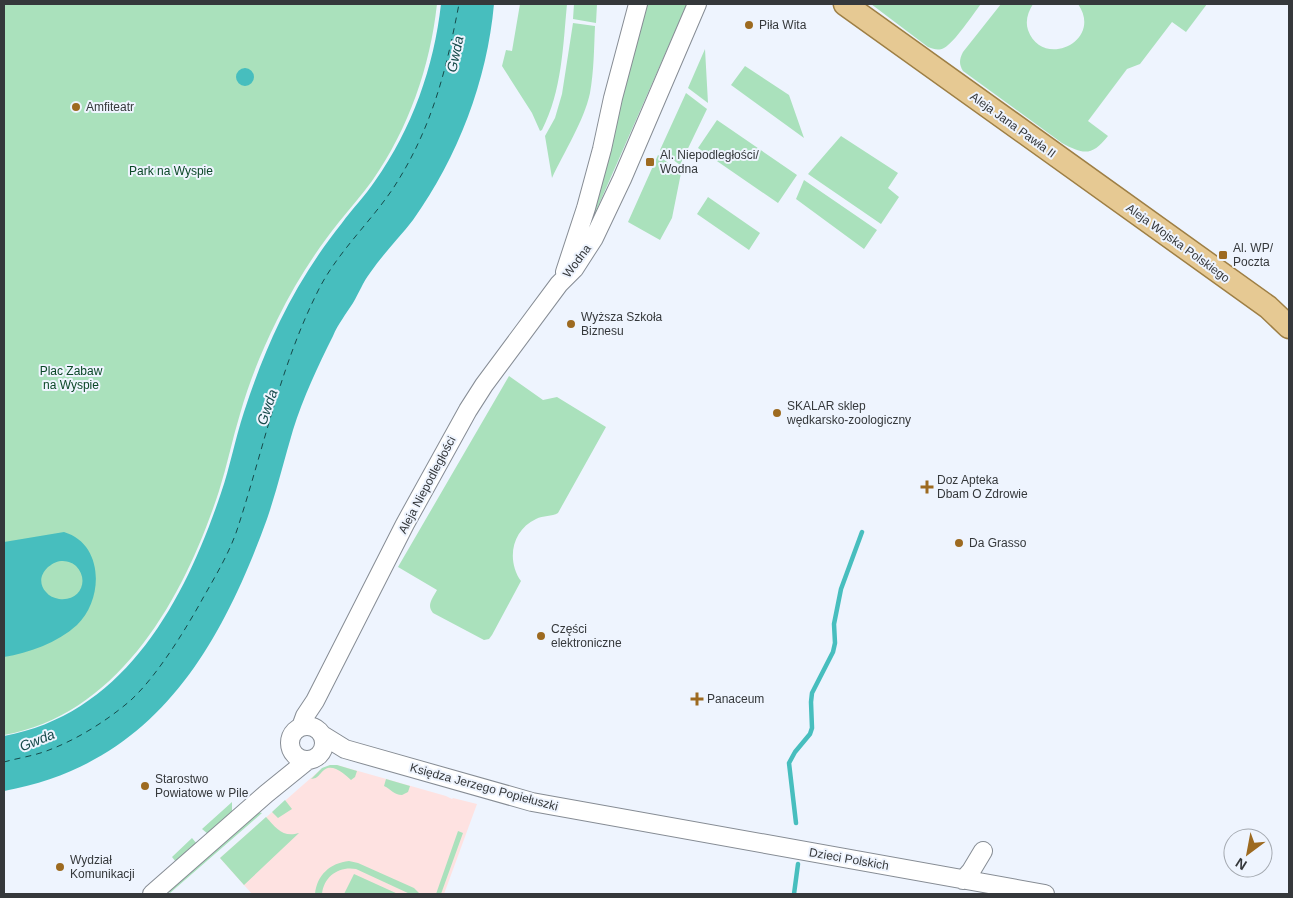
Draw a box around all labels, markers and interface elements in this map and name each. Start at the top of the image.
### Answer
place label: Piła Wita [759,18,807,32]
marker: Piła Wita [743,19,755,31]
water label: Gwda [443,34,467,74]
street label: Aleja Jana Pawła II [968,89,1058,161]
place label: Amfiteatr [86,100,134,114]
marker: Amfiteatr [70,101,82,113]
place label: Al. Niepodległości/ Wodna [660,148,759,176]
marker: Al. Niepodległości/ Wodna [644,156,656,168]
park label: Park na Wyspie [129,164,213,178]
street label: Aleja Wojska Polskiego [1124,201,1233,285]
street label: Wodna [560,241,594,280]
place label: Al. WP/ Poczta [1233,241,1274,269]
marker: Al. WP/ Poczta [1217,249,1229,261]
place label: Wyższa Szkoła Biznesu [581,310,663,338]
marker: Wyższa Szkoła Biznesu [565,318,577,330]
park label: Plac Zabaw na Wyspie [40,364,103,392]
water label: Gwda [253,387,281,427]
place label: SKALAR sklep wędkarsko-zoologiczny [786,399,911,427]
marker: SKALAR sklep wędkarsko-zoologiczny [771,407,783,419]
street label: Aleja Niepodległości [395,434,459,536]
place label: Doz Apteka Dbam O Zdrowie [937,473,1028,501]
marker: Doz Apteka Dbam O Zdrowie [921,481,933,493]
place label: Da Grasso [969,536,1027,550]
marker: Da Grasso [953,537,965,549]
place label: Części elektroniczne [551,622,622,650]
marker: Części elektroniczne [535,630,547,642]
place label: Panaceum [707,692,764,706]
marker: Panaceum [691,693,703,705]
water label: Gwda [17,726,57,754]
street label: Księdza Jerzego Popiełuszki [408,760,560,814]
place label: Starostwo Powiatowe w Pile [155,772,249,800]
marker: Starostwo Powiatowe w Pile [139,780,151,792]
north arrow [1223,828,1273,878]
street label: Dzieci Polskich [808,845,890,873]
place label: Wydział Komunikacji [70,853,135,881]
text: N [1233,855,1250,873]
marker: Wydział Komunikacji [54,861,66,873]

